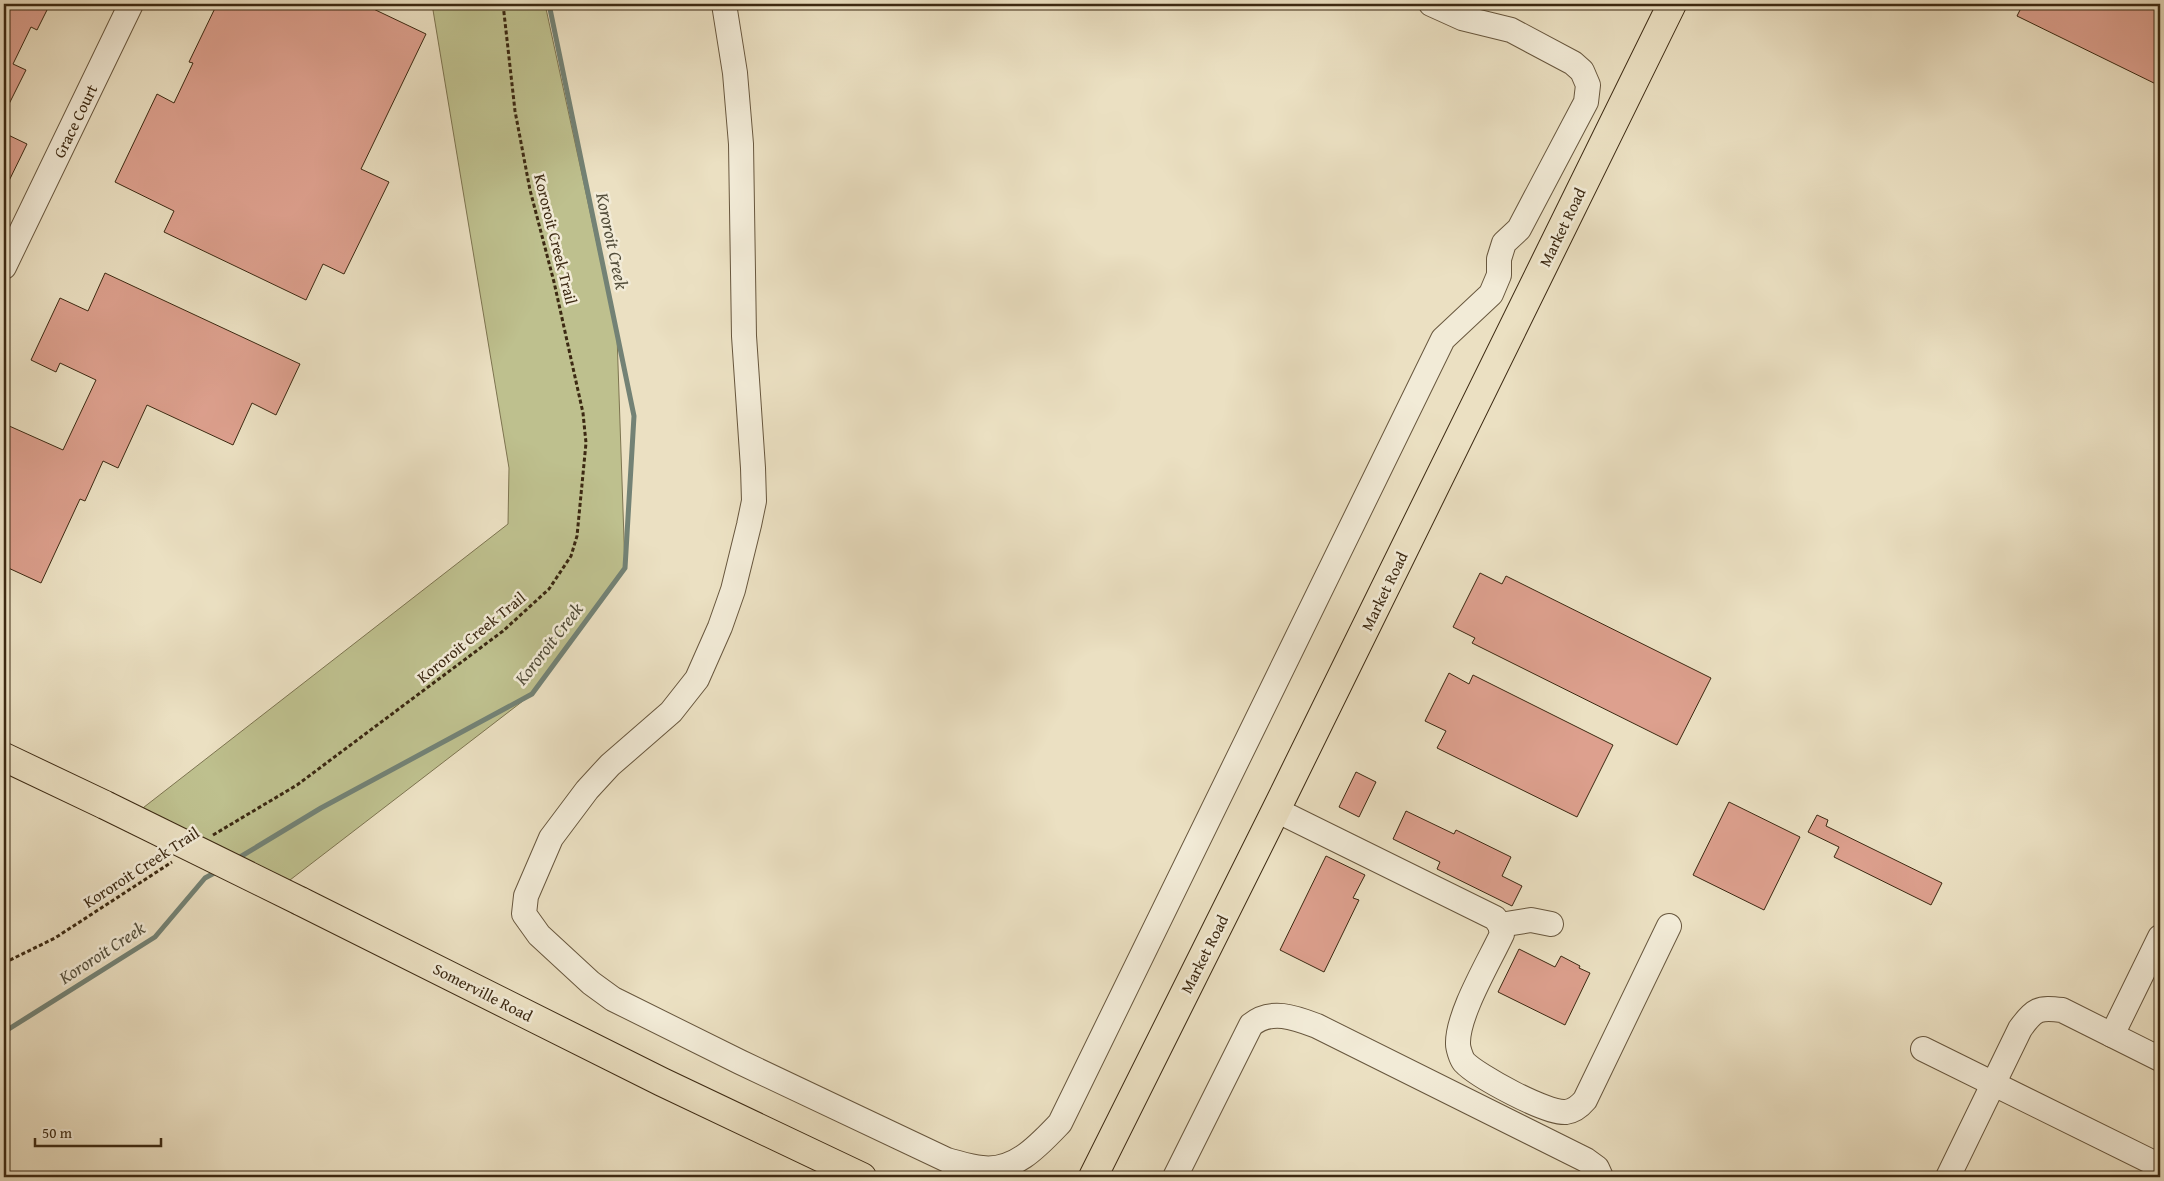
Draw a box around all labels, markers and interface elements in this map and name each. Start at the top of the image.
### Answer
street label: Grace Court [47,80,103,162]
street label: Kororoit Creek Trail [528,171,584,307]
street label: Market Road [1533,183,1592,271]
water label: Kororoit Creek [589,189,636,292]
street label: Market Road [1355,547,1414,635]
street label: Kororoit Creek Trail [411,585,531,688]
water label: Kororoit Creek [507,596,590,691]
street label: Kororoit Creek Trail [78,820,204,914]
street label: Market Road [1174,910,1234,997]
water label: Kororoit Creek [52,914,151,991]
street label: Somerville Road [429,957,537,1028]
scale bar [35,1116,161,1148]
text: 50 m [42,1122,73,1143]

